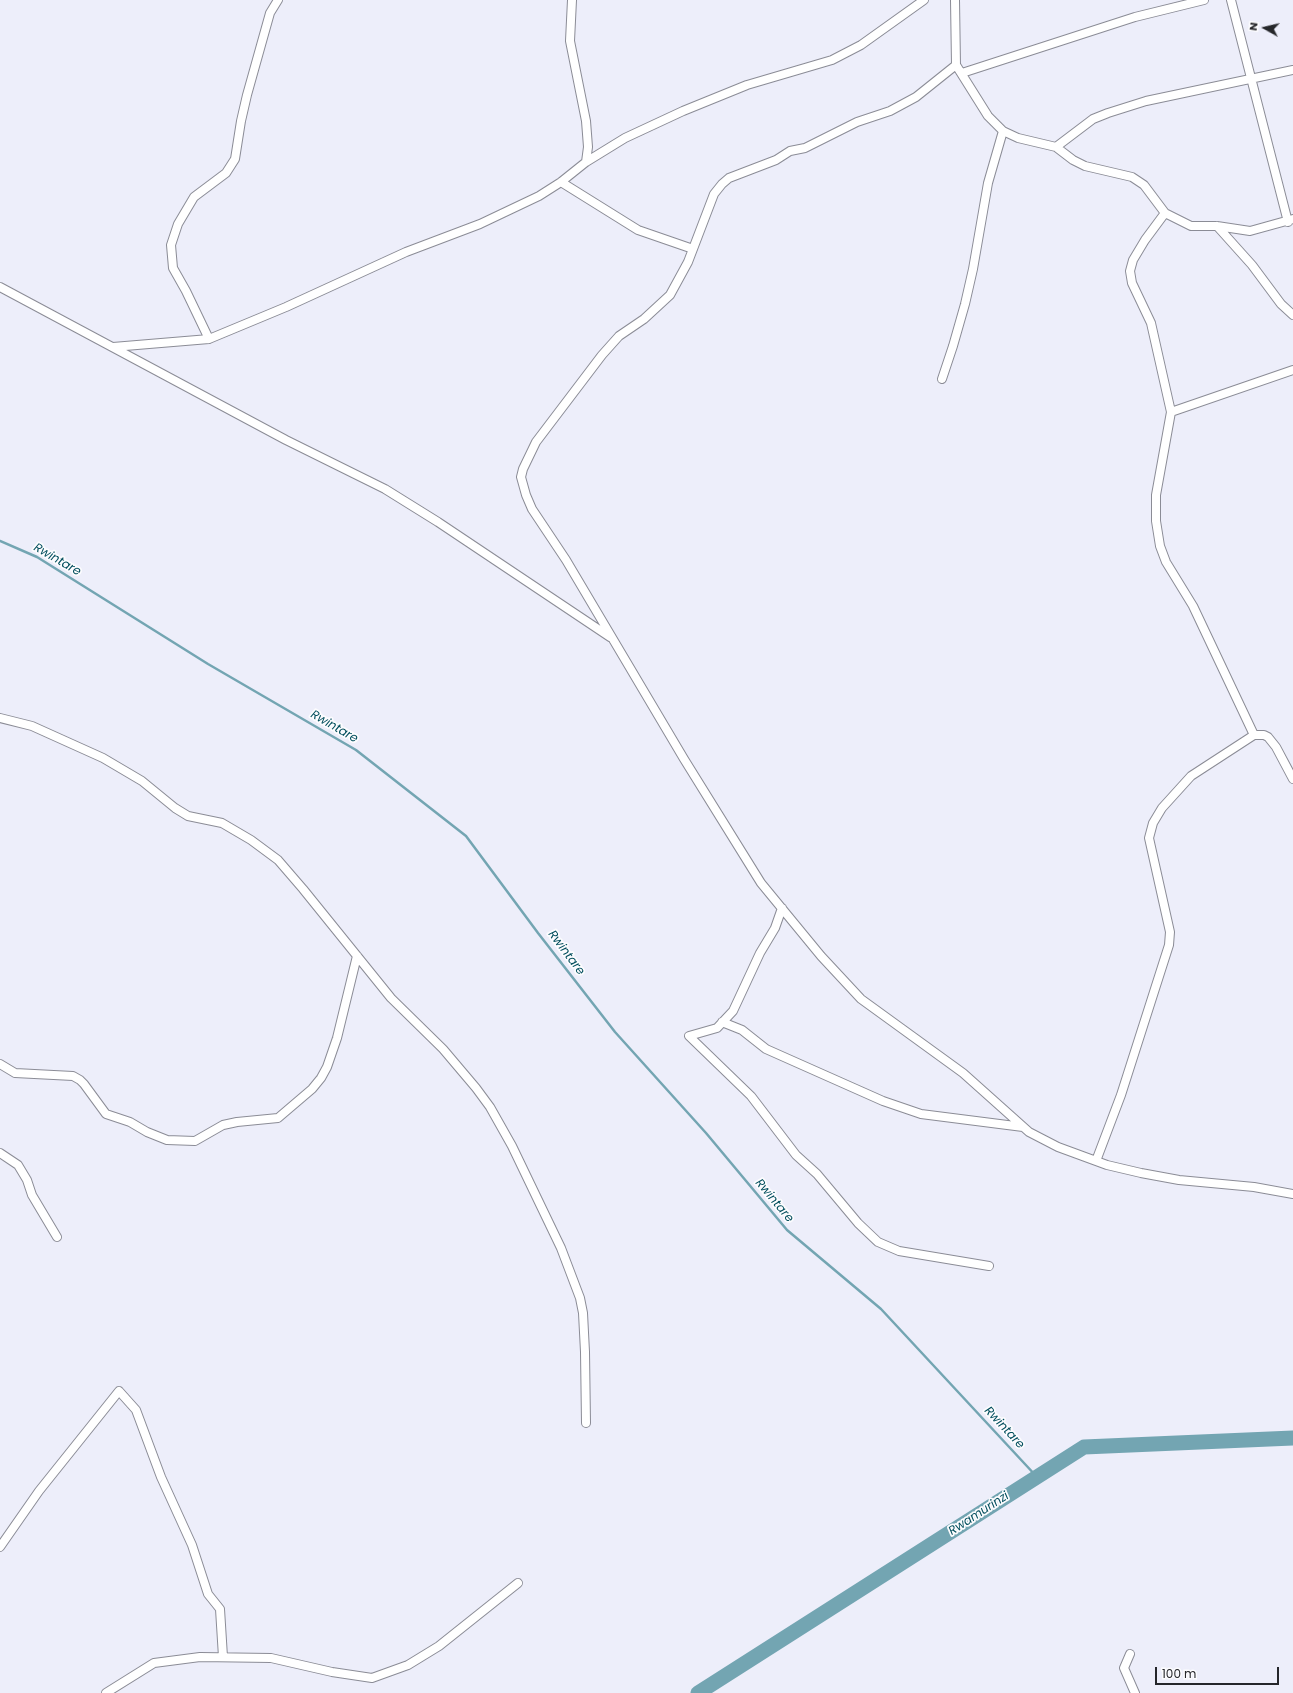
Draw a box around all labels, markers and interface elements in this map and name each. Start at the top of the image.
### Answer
north arrow [1245,8,1285,48]
text: N [1245,21,1262,32]
water label: Rwintare [31,541,83,579]
water label: Rwintare [308,708,360,746]
water label: Rwintare [545,928,587,978]
water label: Rwintare [752,1176,796,1226]
water label: Rwintare [981,1404,1027,1452]
water label: Rwamurinzi [946,1489,1012,1539]
scale bar [1157,1659,1281,1685]
text: 100 m [1162,1665,1196,1682]

